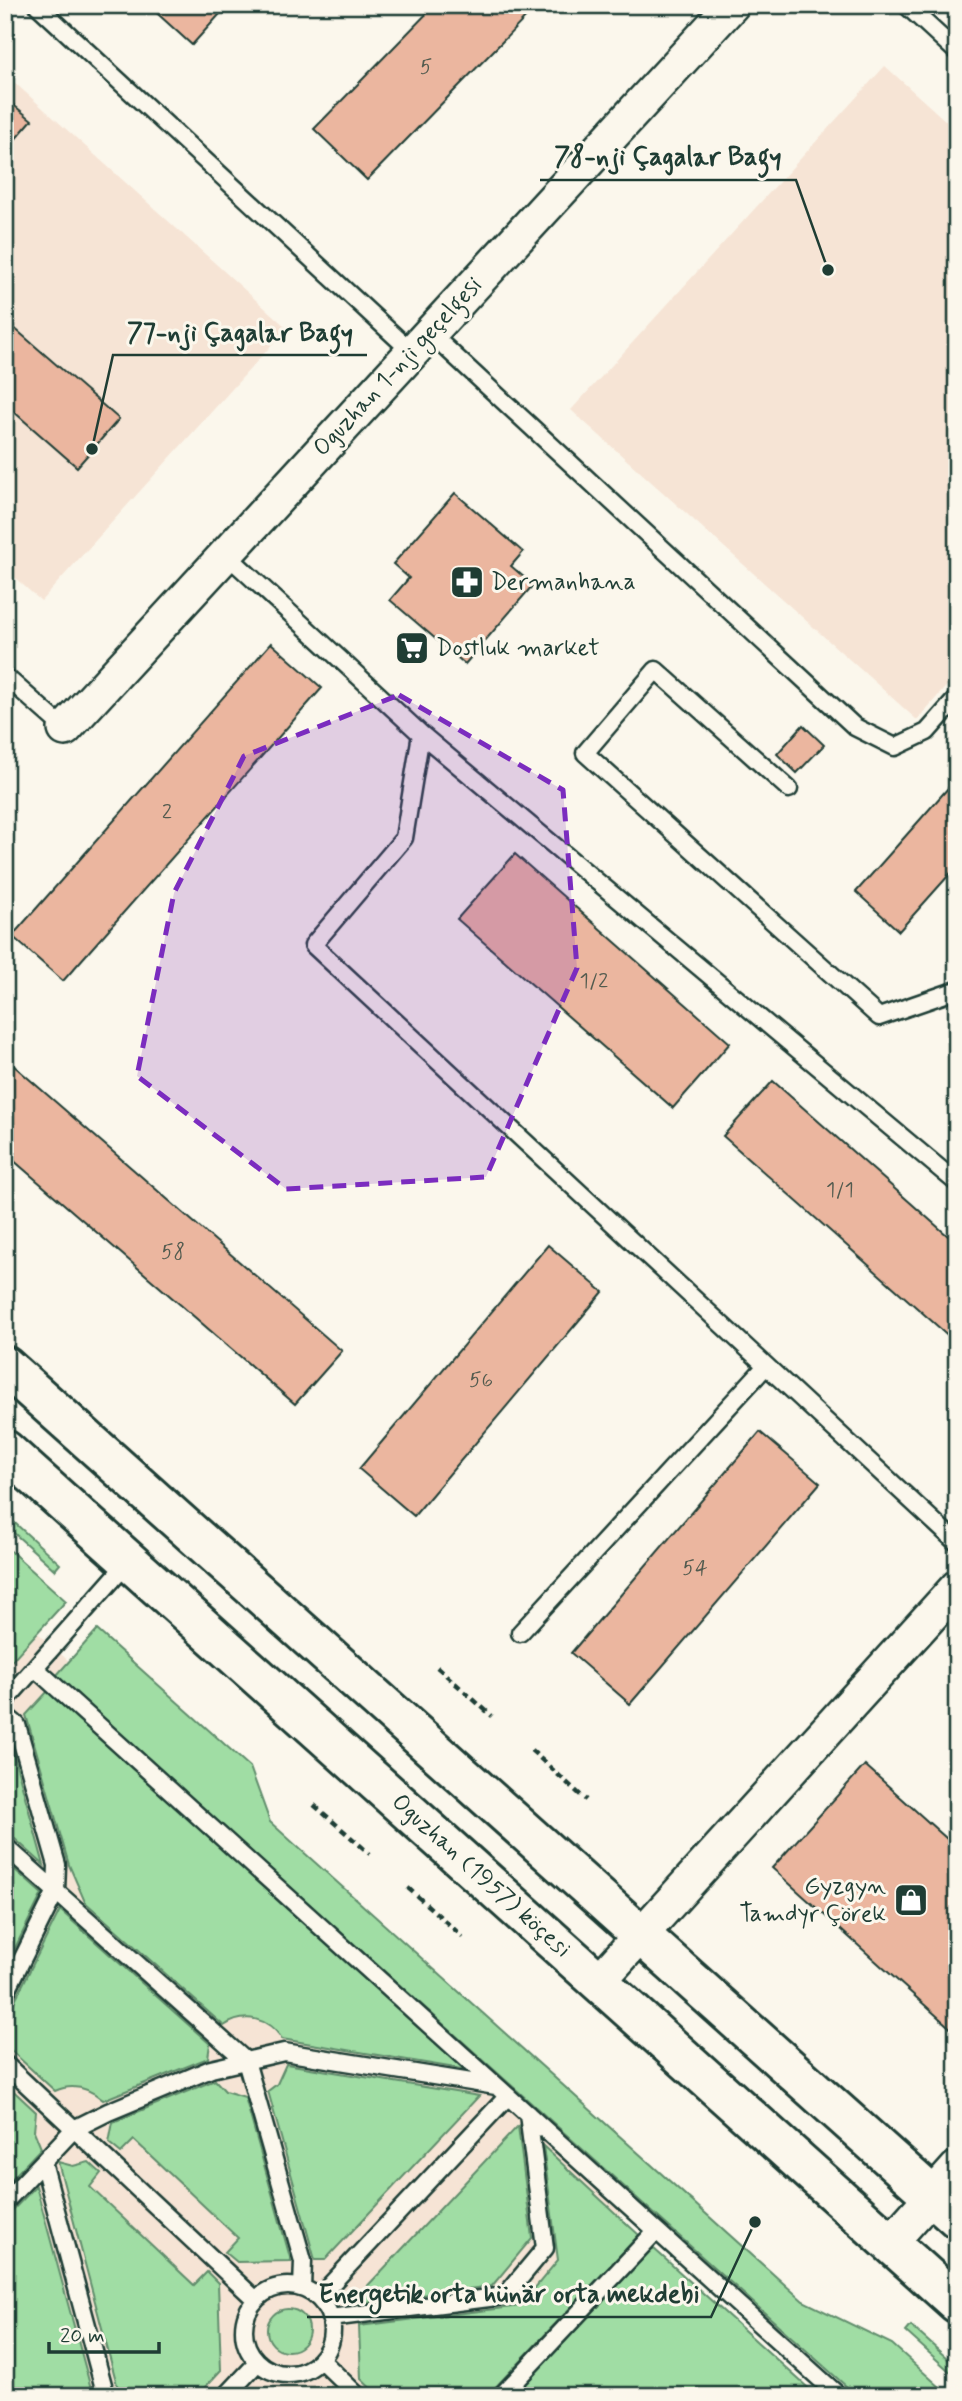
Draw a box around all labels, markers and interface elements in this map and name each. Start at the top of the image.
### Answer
house number: 5 [420,53,432,81]
callout: 78-nji Çagalar Bagy [540,133,796,180]
text: 78-nji Çagalar Bagy [554,141,782,178]
street label: Oguzhan 1-nji geçelgesi [307,271,492,465]
callout: 77-nji Çagalar Bagy [113,308,367,355]
text: 77-nji Çagalar Bagy [127,317,353,354]
pharmacy icon: Dermanhana [448,563,486,601]
place label: Dermanhana [491,567,636,598]
supermarket icon: Dostluk market [393,629,431,667]
place label: Dostluk market [436,633,600,664]
house number: 2 [162,798,172,826]
house number: 1/2 [580,967,608,995]
house number: 1/1 [826,1176,854,1204]
house number: 58 [161,1238,185,1266]
house number: 56 [469,1366,493,1394]
house number: 54 [682,1554,708,1582]
street label: Oguzhan (1957) köçesi [385,1787,577,1965]
place label: Gyzgyn Tamdyr Çörek [739,1871,886,1930]
shop icon: Gyzgyn Tamdyr Çörek [892,1881,930,1919]
callout: Energetik orta hünär orta mekdebi [307,2270,711,2317]
text: Energetik orta hünär orta mekdebi [319,2278,699,2315]
scale bar [49,2310,159,2354]
text: 20 m [60,2322,105,2350]

